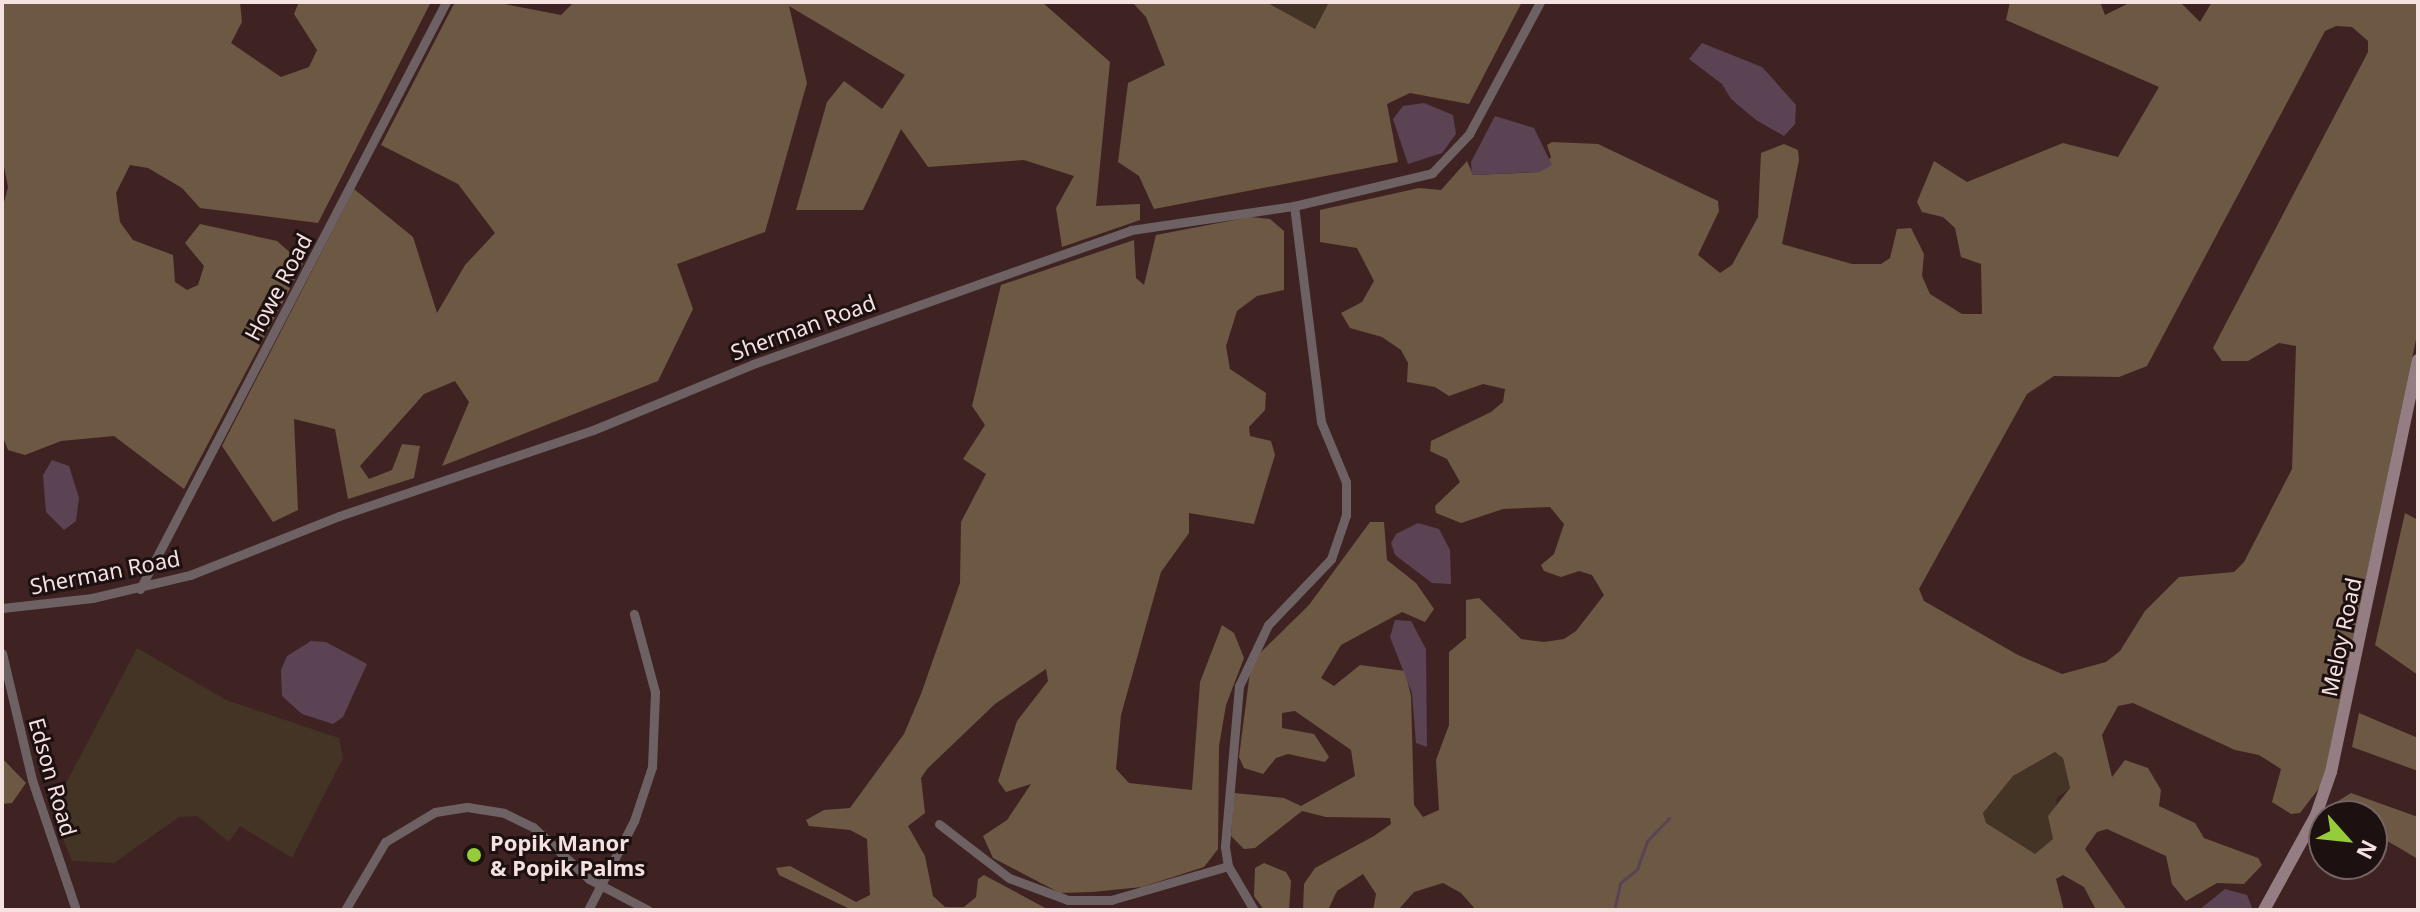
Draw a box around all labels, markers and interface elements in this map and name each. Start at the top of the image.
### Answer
street label: Howe Road [239,229,317,345]
street label: Sherman Road [727,289,879,365]
street label: Sherman Road [28,545,182,599]
street label: Meloy Road [2316,575,2366,699]
street label: Edson Road [24,715,82,839]
north arrow [2308,800,2388,880]
place label: Popik Manor & Popik Palms [490,829,645,880]
text: N [2350,835,2385,865]
marker: Popik Manor & Popik Palms [465,846,483,864]

